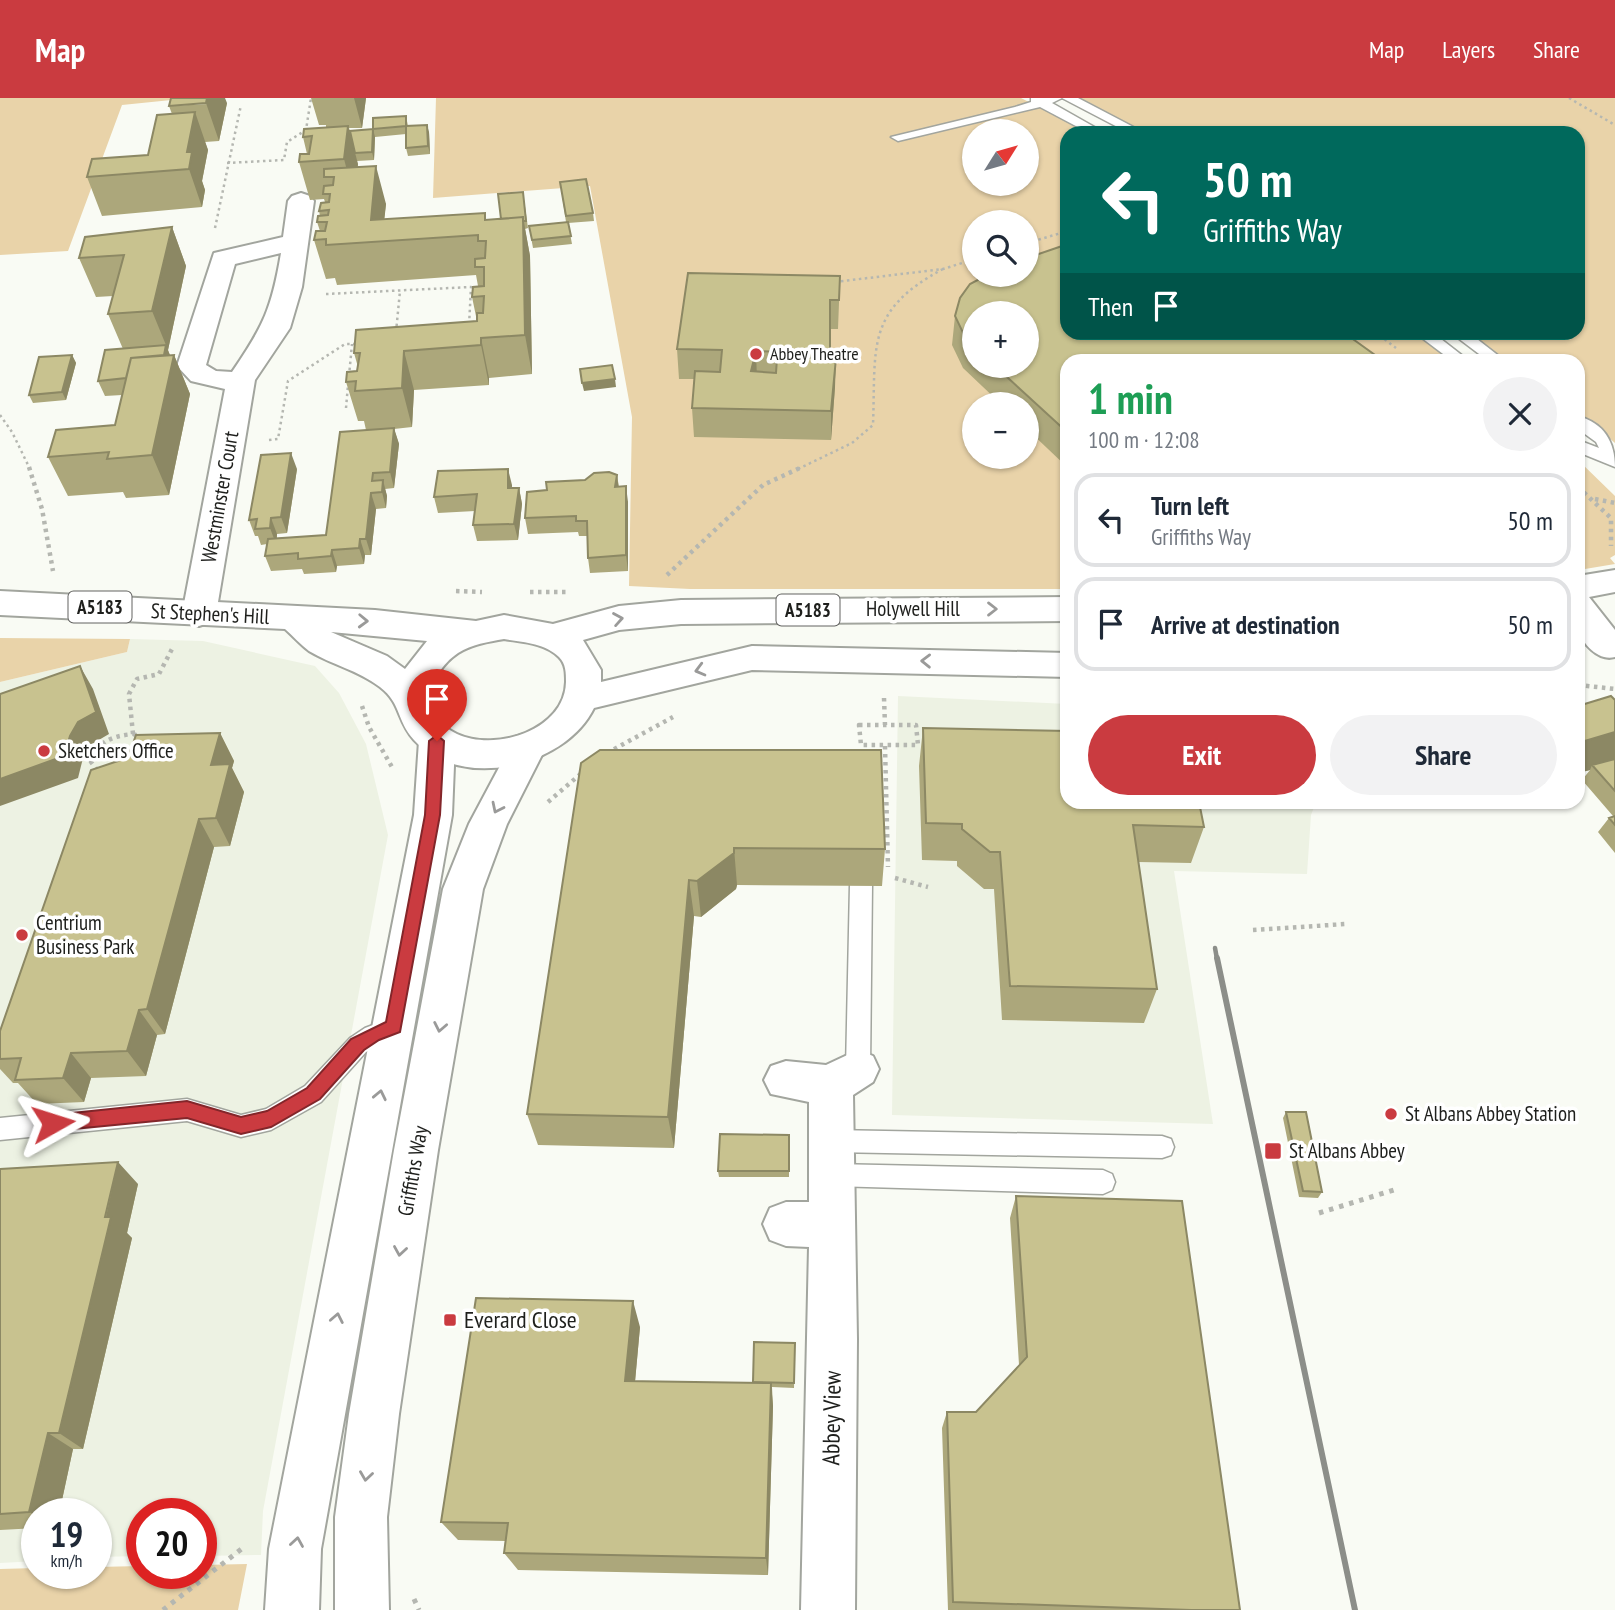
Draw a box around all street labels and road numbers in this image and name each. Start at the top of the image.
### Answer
street label: Westminster Court [195,429,244,565]
road number: A5183 [68,592,132,622]
road number: A5183 [776,594,840,625]
street label: Holywell Hill [866,595,960,622]
street label: St Stephen's Hill [150,597,270,630]
street label: Griffiths Way [391,1124,434,1218]
street label: Abbey View [815,1370,848,1466]

